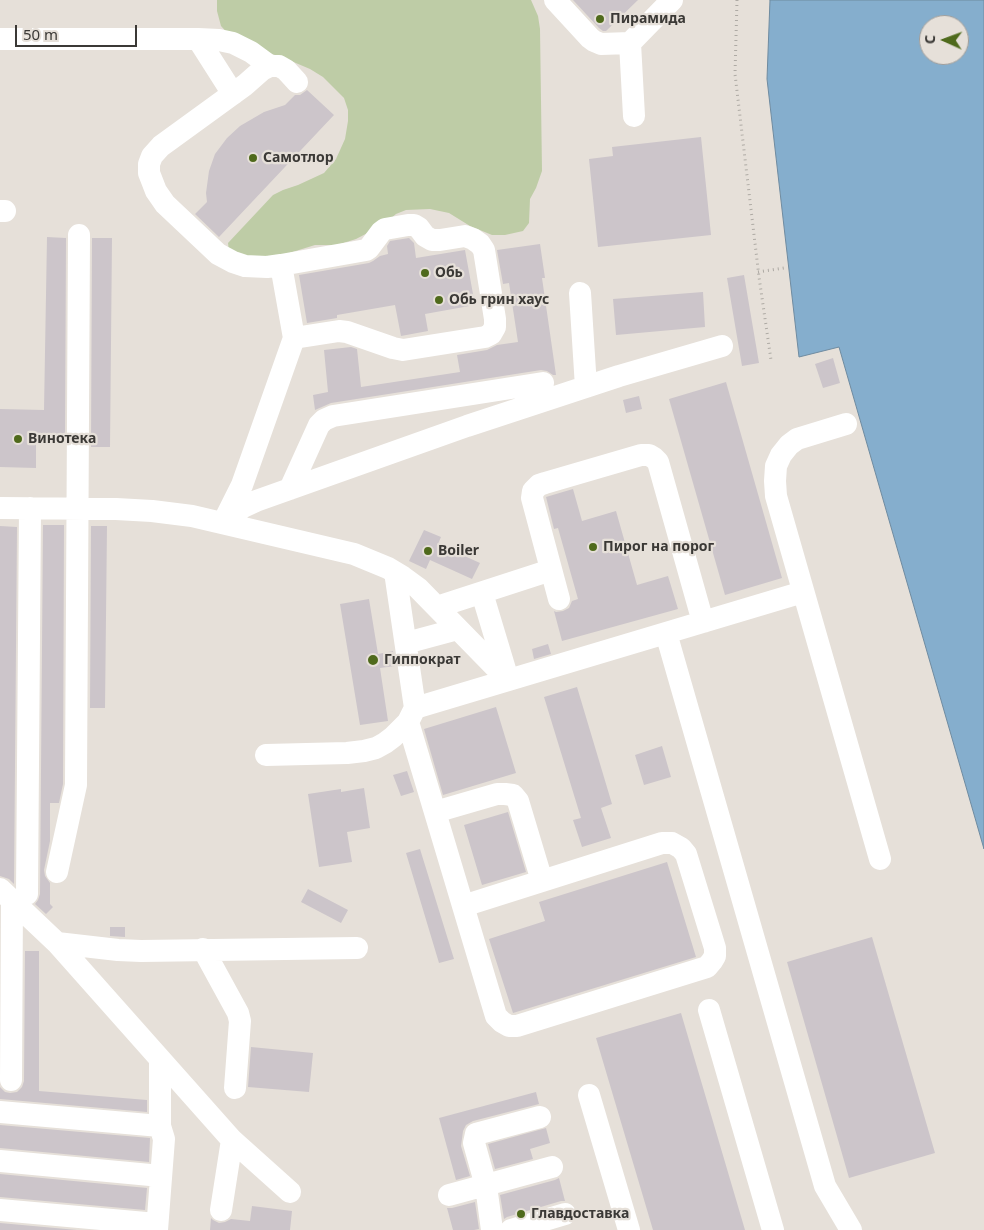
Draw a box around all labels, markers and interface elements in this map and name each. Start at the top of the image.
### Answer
place label: Пирамида [610,11,686,27]
marker: Пирамида [594,13,606,25]
scale bar [18,15,140,47]
north arrow [919,15,969,65]
text: 50 m [23,24,58,44]
text: С [920,35,939,44]
place label: Самотлор [263,150,334,166]
marker: Самотлор [247,152,259,164]
place label: Обь [435,265,463,281]
marker: Обь [419,267,431,279]
place label: Обь грин хаус [449,292,549,308]
marker: Обь грин хаус [433,294,445,306]
place label: Винотека [28,431,96,447]
marker: Винотека [12,433,24,445]
place label: Пирог на порог [603,539,714,555]
marker: Пирог на порог [587,541,599,553]
place label: Boiler [438,543,479,559]
marker: Boiler [422,545,434,557]
place label: Гиппократ [384,652,461,668]
marker: Гиппократ [366,653,380,667]
place label: Главдоставка [531,1206,629,1222]
marker: Главдоставка [515,1208,527,1220]

